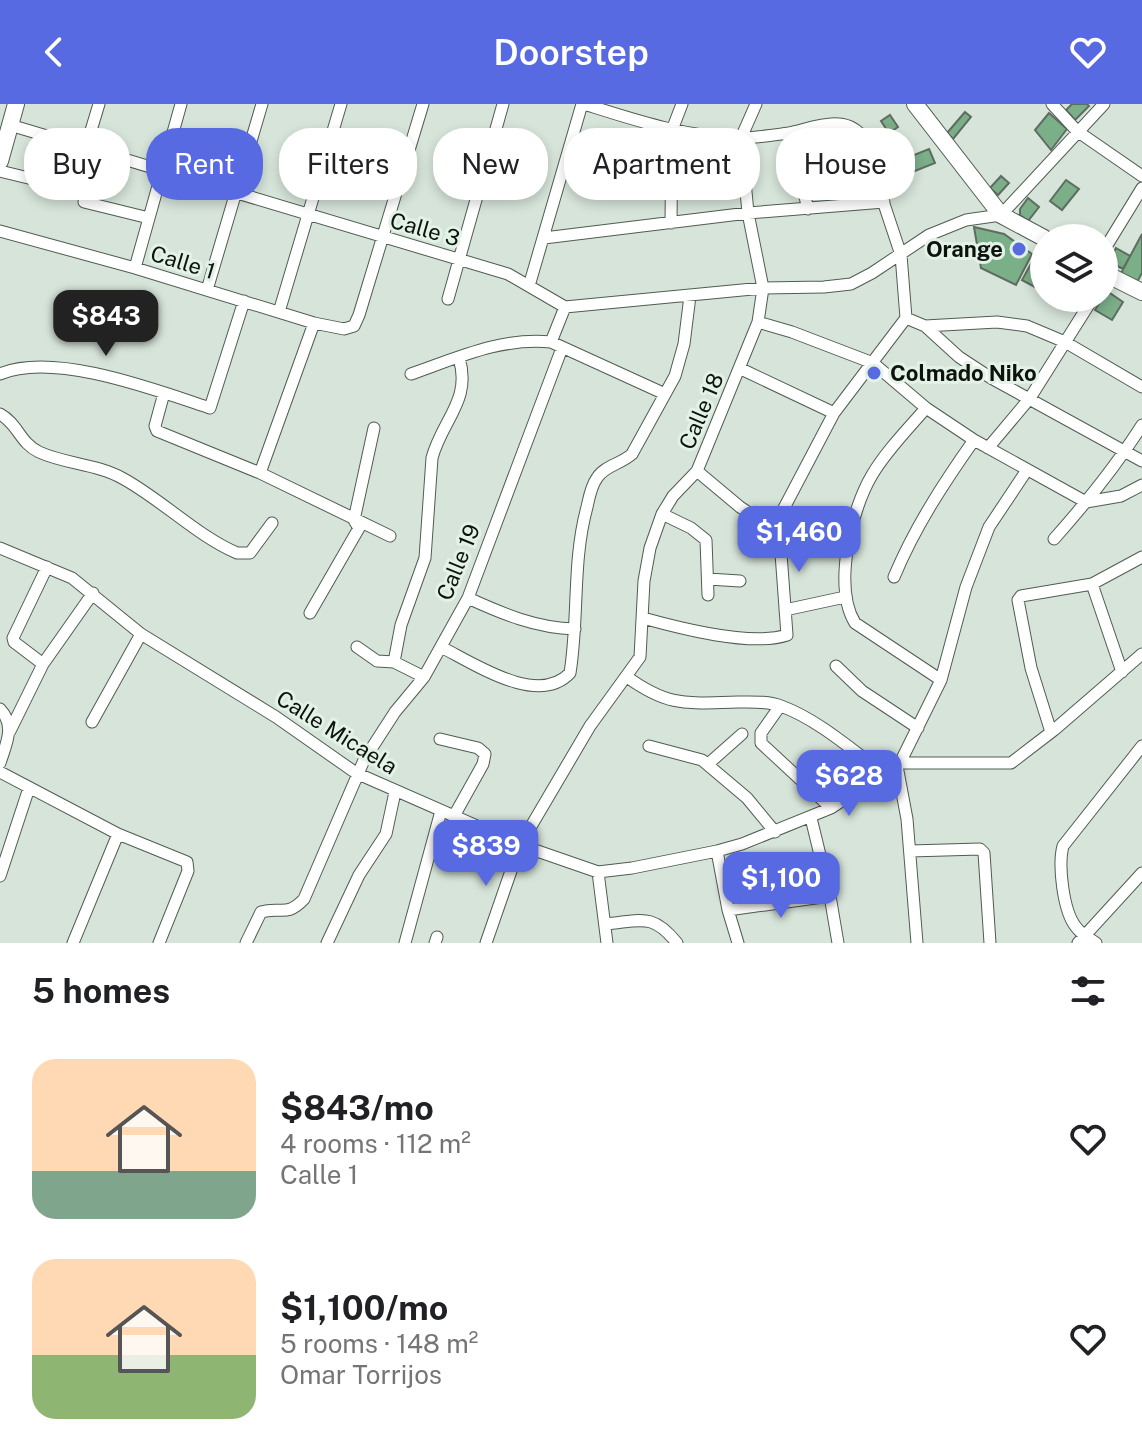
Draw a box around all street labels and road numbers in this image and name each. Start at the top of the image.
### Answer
street label: Calle 3 [387,207,463,251]
street label: Calle 1 [148,240,218,284]
street label: Calle 18 [673,369,729,453]
street label: Calle 19 [431,520,485,604]
street label: Calle Micaela [272,685,402,779]

